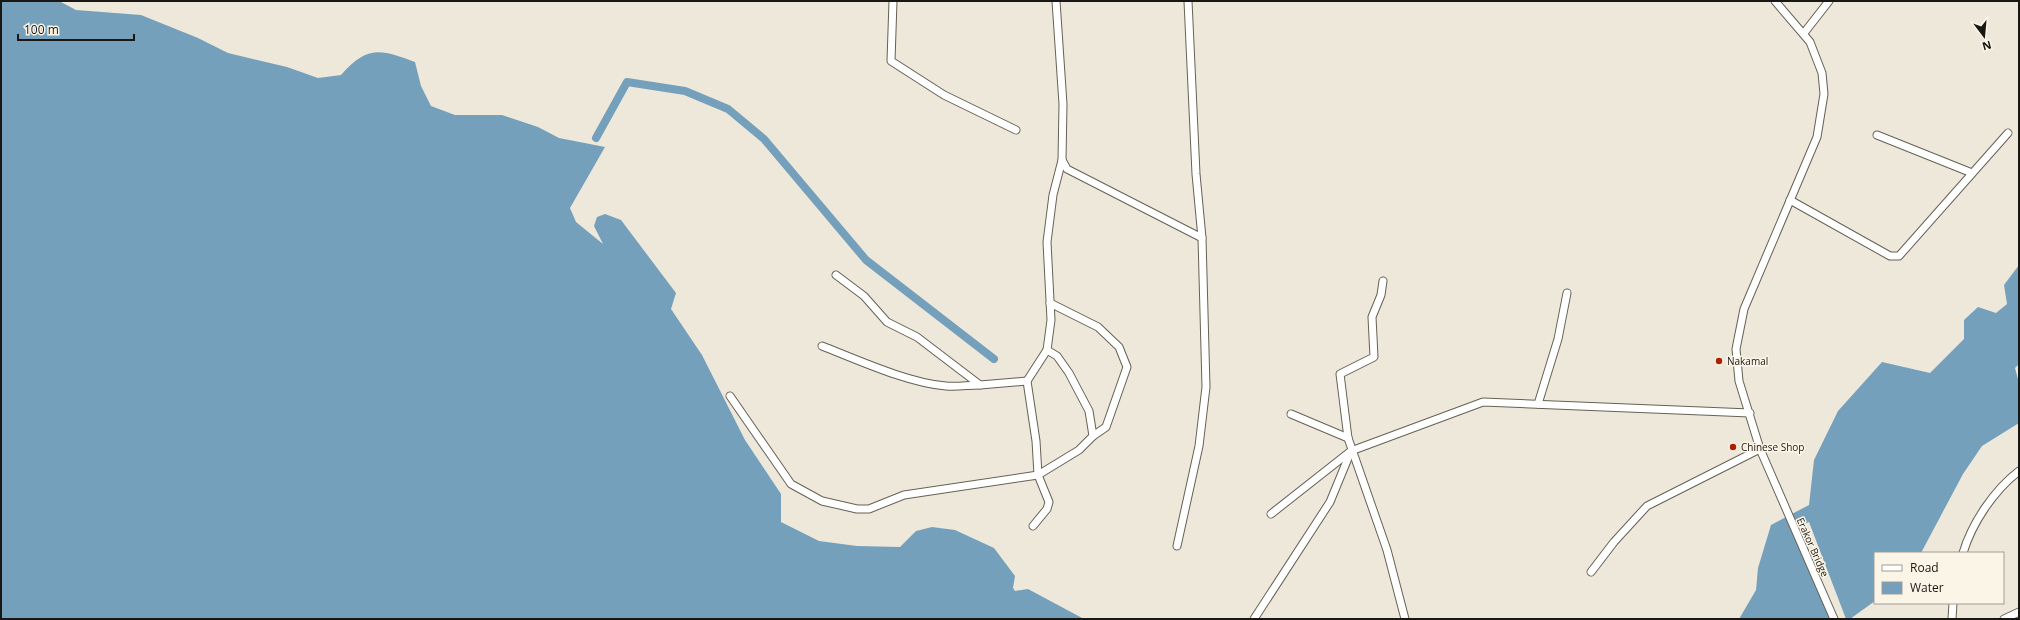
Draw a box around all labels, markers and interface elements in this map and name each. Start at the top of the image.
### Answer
scale bar [18,16,134,42]
north arrow [1964,16,2004,56]
text: 100 m [24,21,59,38]
text: N [1981,38,1993,55]
place label: Nakamal [1727,354,1768,368]
marker: Nakamal [1714,356,1724,366]
place label: Chinese Shop [1741,440,1804,454]
marker: Chinese Shop [1728,442,1738,452]
street label: Erakor Bridge [1794,515,1832,579]
legend [1874,552,2004,604]
text: Road [1910,559,1939,576]
text: Water [1910,579,1944,596]

